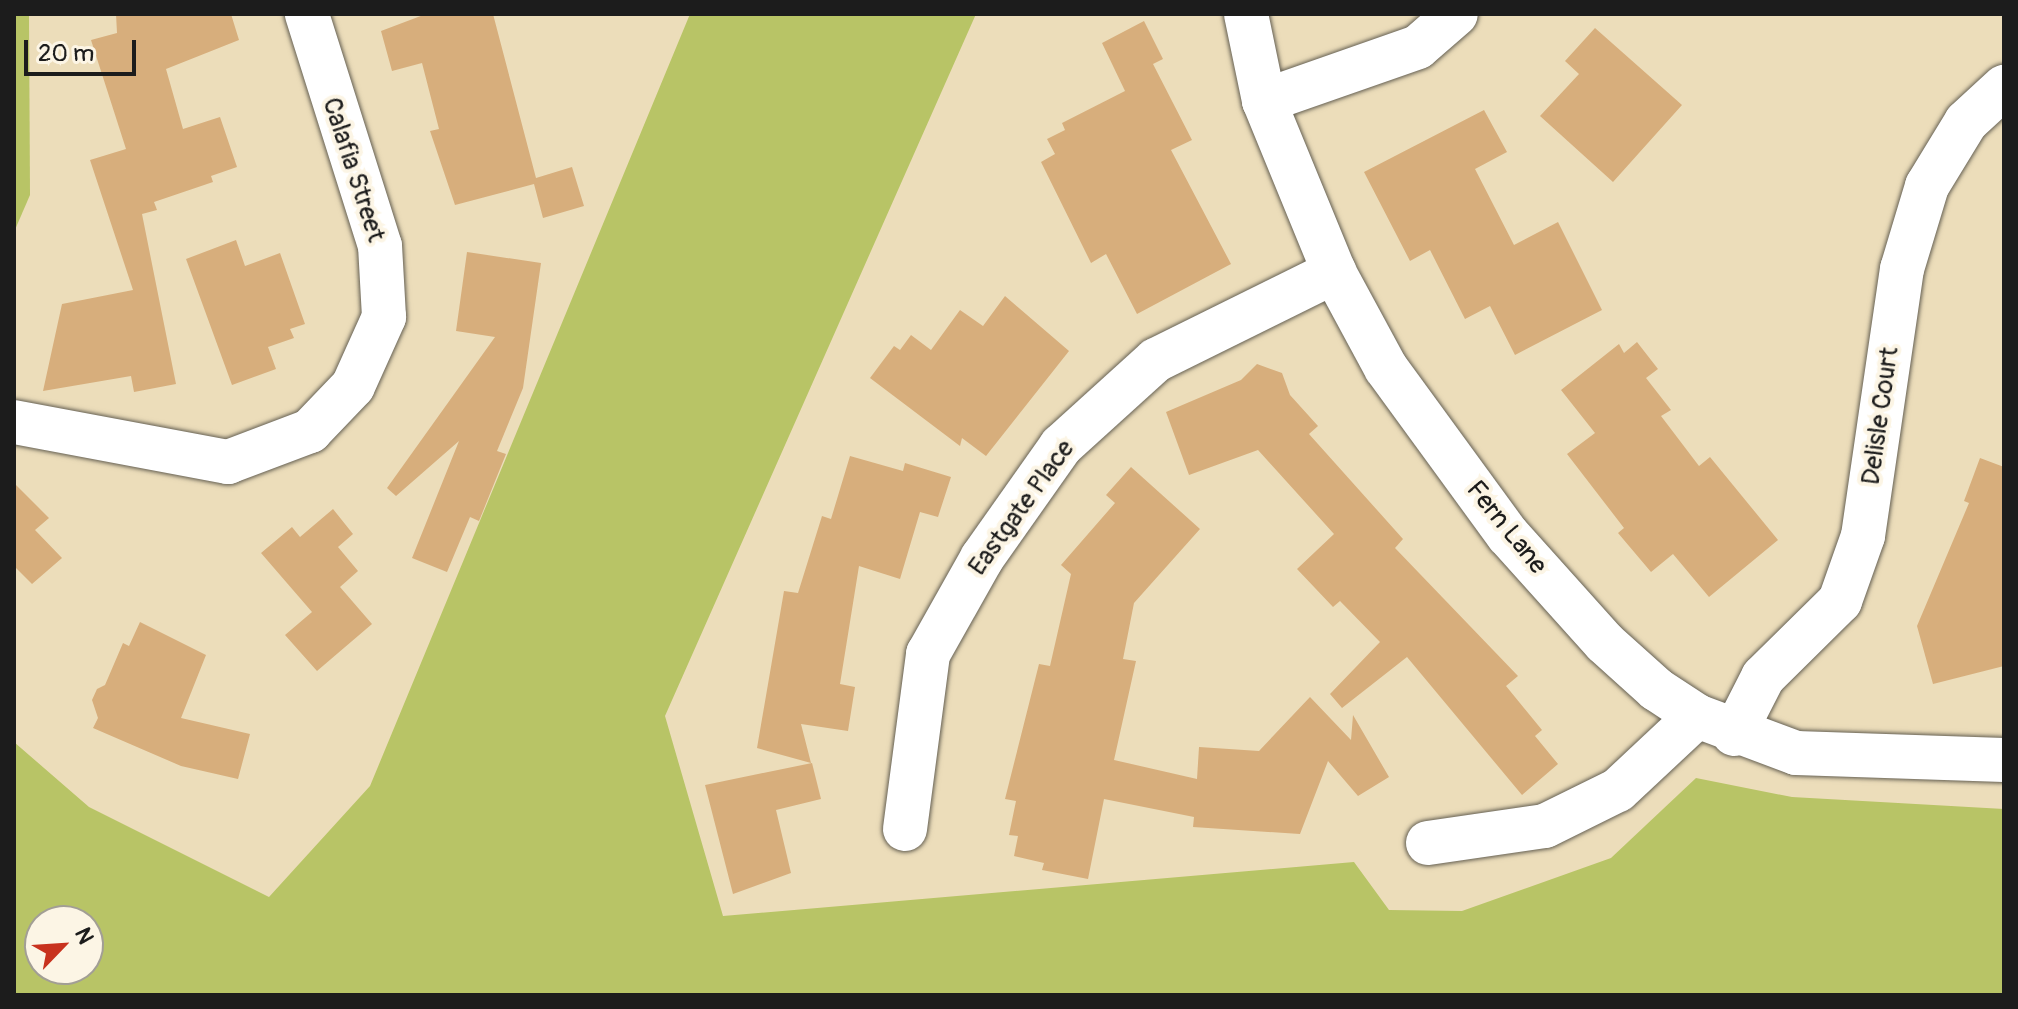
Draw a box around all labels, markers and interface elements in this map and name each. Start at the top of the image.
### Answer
scale bar [28,24,140,74]
text: 20 m [38,39,94,68]
street label: Calafia Street [315,94,391,246]
street label: Delisle Court [1856,345,1906,487]
street label: Eastgate Place [962,434,1082,582]
street label: Fern Lane [1459,475,1553,581]
north arrow [24,905,104,985]
text: N [68,923,100,948]

